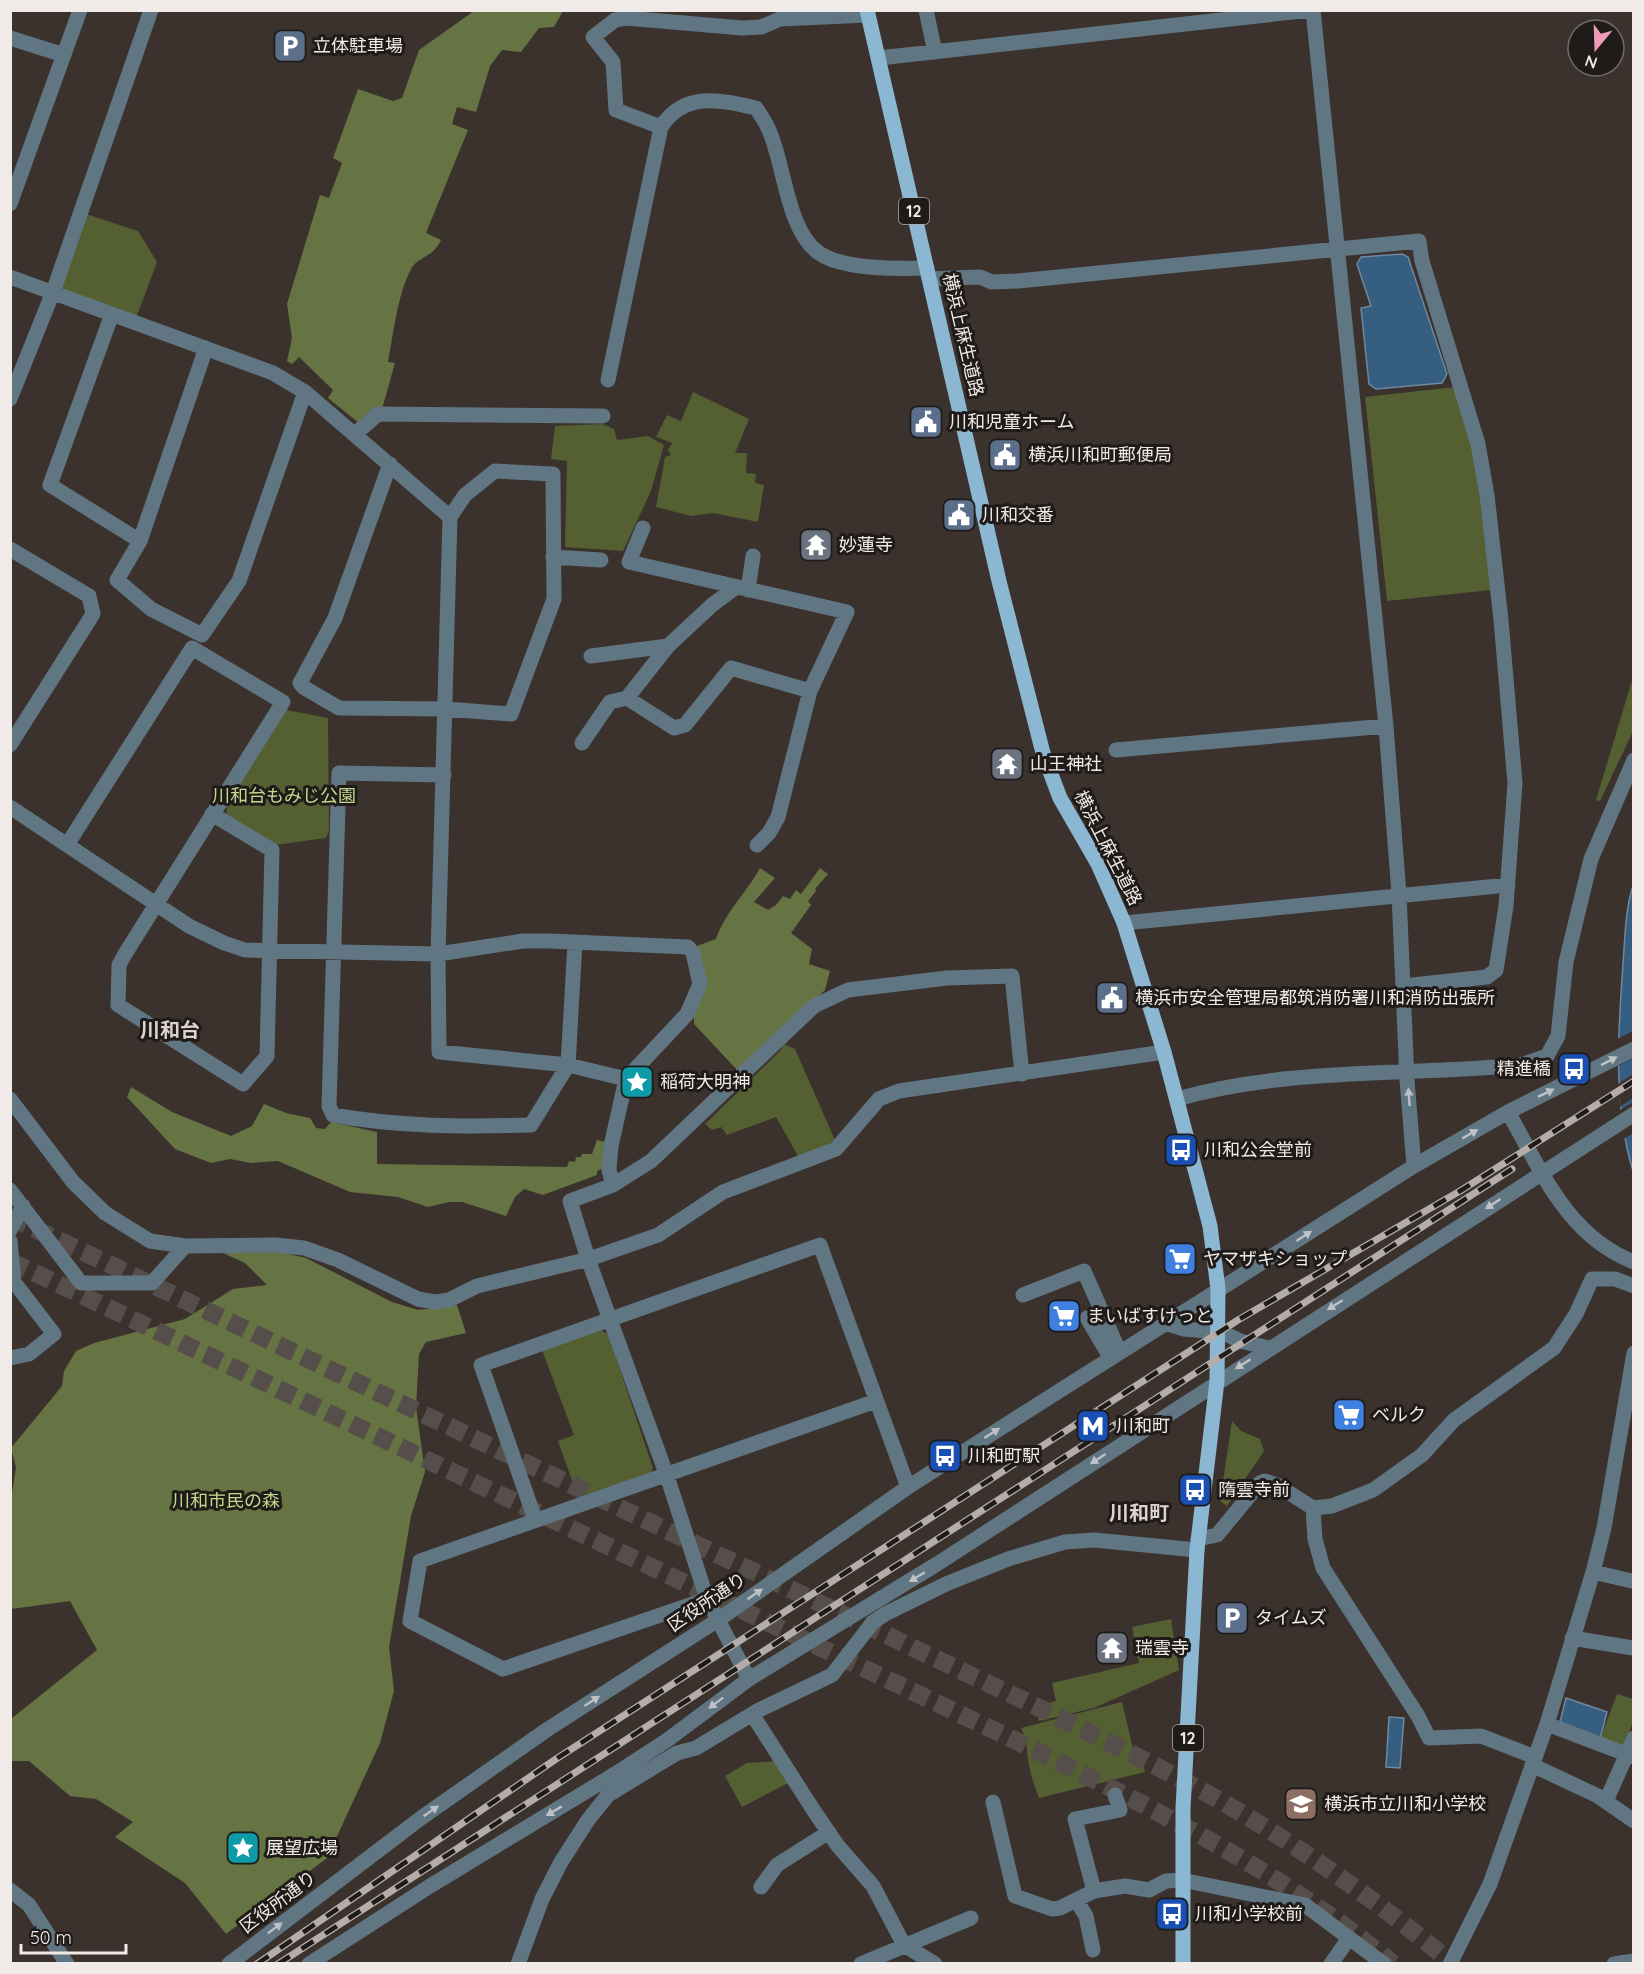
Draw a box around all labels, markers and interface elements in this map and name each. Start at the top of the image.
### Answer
north arrow [1566,18,1626,78]
parking icon: 立体駐車場 [272,28,308,64]
place label: 立体駐車場 [313,34,403,57]
text: N [1582,51,1600,74]
road number: 12 [899,198,929,224]
street label: 横浜上麻生道路 [938,271,989,399]
public building icon: 川和児童ホーム [908,404,944,440]
place label: 川和児童ホーム [949,410,1074,433]
public building icon: 横浜川和町郵便局 [987,437,1023,473]
place label: 横浜川和町郵便局 [1028,443,1172,466]
public building icon: 川和交番 [941,497,977,533]
place label: 川和交番 [982,503,1054,526]
temple icon: 妙蓮寺 [798,527,834,563]
place label: 妙蓮寺 [839,533,893,556]
temple icon: 山王神社 [989,746,1025,782]
place label: 山王神社 [1030,752,1102,775]
park label: 川和台もみじ公園 [212,784,356,807]
street label: 横浜上麻生道路 [1070,786,1147,909]
public building icon: 横浜市安全管理局都筑消防署川和消防出張所 [1094,980,1130,1016]
place label: 横浜市安全管理局都筑消防署川和消防出張所 [1135,986,1495,1009]
district label: 川和台 [140,1017,200,1042]
bus stop icon: 精進橋 [1556,1051,1592,1087]
place label: 精進橋 [1497,1057,1551,1080]
one-way arrow [1601,1057,1618,1066]
place icon: 稲荷大明神 [619,1064,655,1100]
place label: 稲荷大明神 [660,1070,750,1093]
one-way arrow [1404,1088,1413,1107]
one-way arrow [1538,1088,1555,1097]
one-way arrow [1462,1129,1479,1139]
bus stop icon: 川和公会堂前 [1163,1132,1199,1168]
place label: 川和公会堂前 [1204,1138,1312,1161]
one-way arrow [1485,1198,1501,1209]
one-way arrow [1295,1230,1311,1242]
supermarket icon: ヤマザキショップ [1162,1241,1198,1277]
place label: ヤマザキショップ [1203,1247,1347,1270]
supermarket icon: まいばすけっと [1046,1298,1082,1334]
one-way arrow [1327,1300,1344,1311]
place label: まいばすけっと [1087,1304,1213,1327]
one-way arrow [1235,1359,1251,1370]
supermarket icon: ベルク [1331,1397,1367,1433]
place label: ベルク [1372,1403,1426,1426]
metro station icon: 川和町 [1075,1408,1111,1444]
place label: 川和町 [1116,1414,1170,1437]
one-way arrow [984,1428,1000,1439]
bus stop icon: 川和町駅 [927,1438,963,1474]
place label: 川和町駅 [968,1444,1040,1467]
one-way arrow [1090,1453,1106,1465]
bus stop icon: 隋雲寺前 [1177,1472,1213,1508]
place label: 隋雲寺前 [1218,1478,1290,1501]
park label: 川和市民の森 [172,1489,280,1512]
district label: 川和町 [1109,1500,1169,1525]
street label: 区役所通り [663,1567,750,1636]
one-way arrow [909,1571,925,1582]
one-way arrow [747,1589,763,1600]
parking icon: タイムズ [1214,1600,1250,1636]
place label: タイムズ [1255,1606,1327,1629]
temple icon: 瑞雲寺 [1094,1630,1130,1666]
place label: 瑞雲寺 [1135,1636,1189,1659]
one-way arrow [584,1695,600,1706]
one-way arrow [709,1697,724,1709]
road number: 12 [1173,1725,1203,1751]
school or university icon: 横浜市立川和小学校 [1283,1786,1319,1822]
place label: 横浜市立川和小学校 [1324,1792,1486,1815]
one-way arrow [423,1805,439,1817]
one-way arrow [545,1806,562,1816]
place icon: 展望広場 [225,1830,261,1866]
place label: 展望広場 [266,1836,338,1859]
street label: 区役所通り [235,1865,321,1938]
bus stop icon: 川和小学校前 [1154,1896,1190,1932]
place label: 川和小学校前 [1195,1902,1303,1925]
scale bar [21,1917,126,1955]
one-way arrow [268,1923,283,1935]
text: 50 m [30,1926,72,1949]

